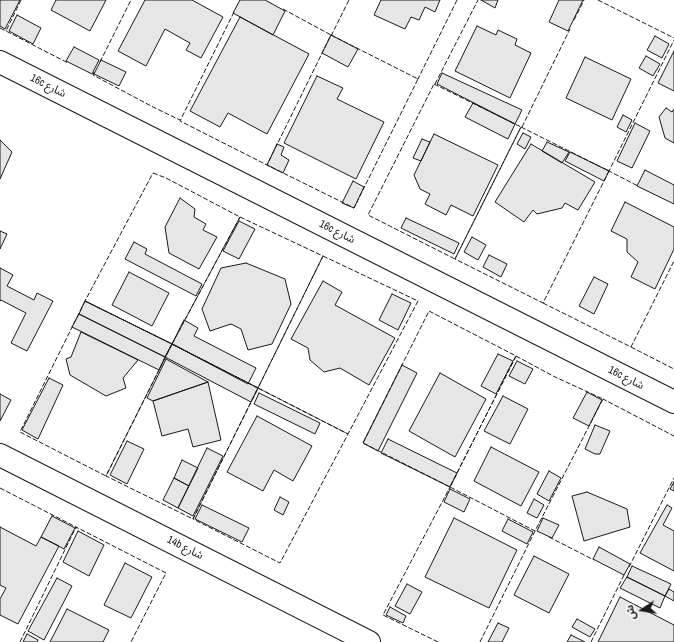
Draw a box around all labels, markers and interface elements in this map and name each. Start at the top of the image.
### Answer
street label: 16c شارع [28,71,68,101]
street label: 16c شارع [317,217,357,247]
street label: 16c شارع [606,363,646,393]
street label: 14b شارع [165,533,205,563]
north arrow [622,590,662,630]
text: ش [622,604,639,621]

